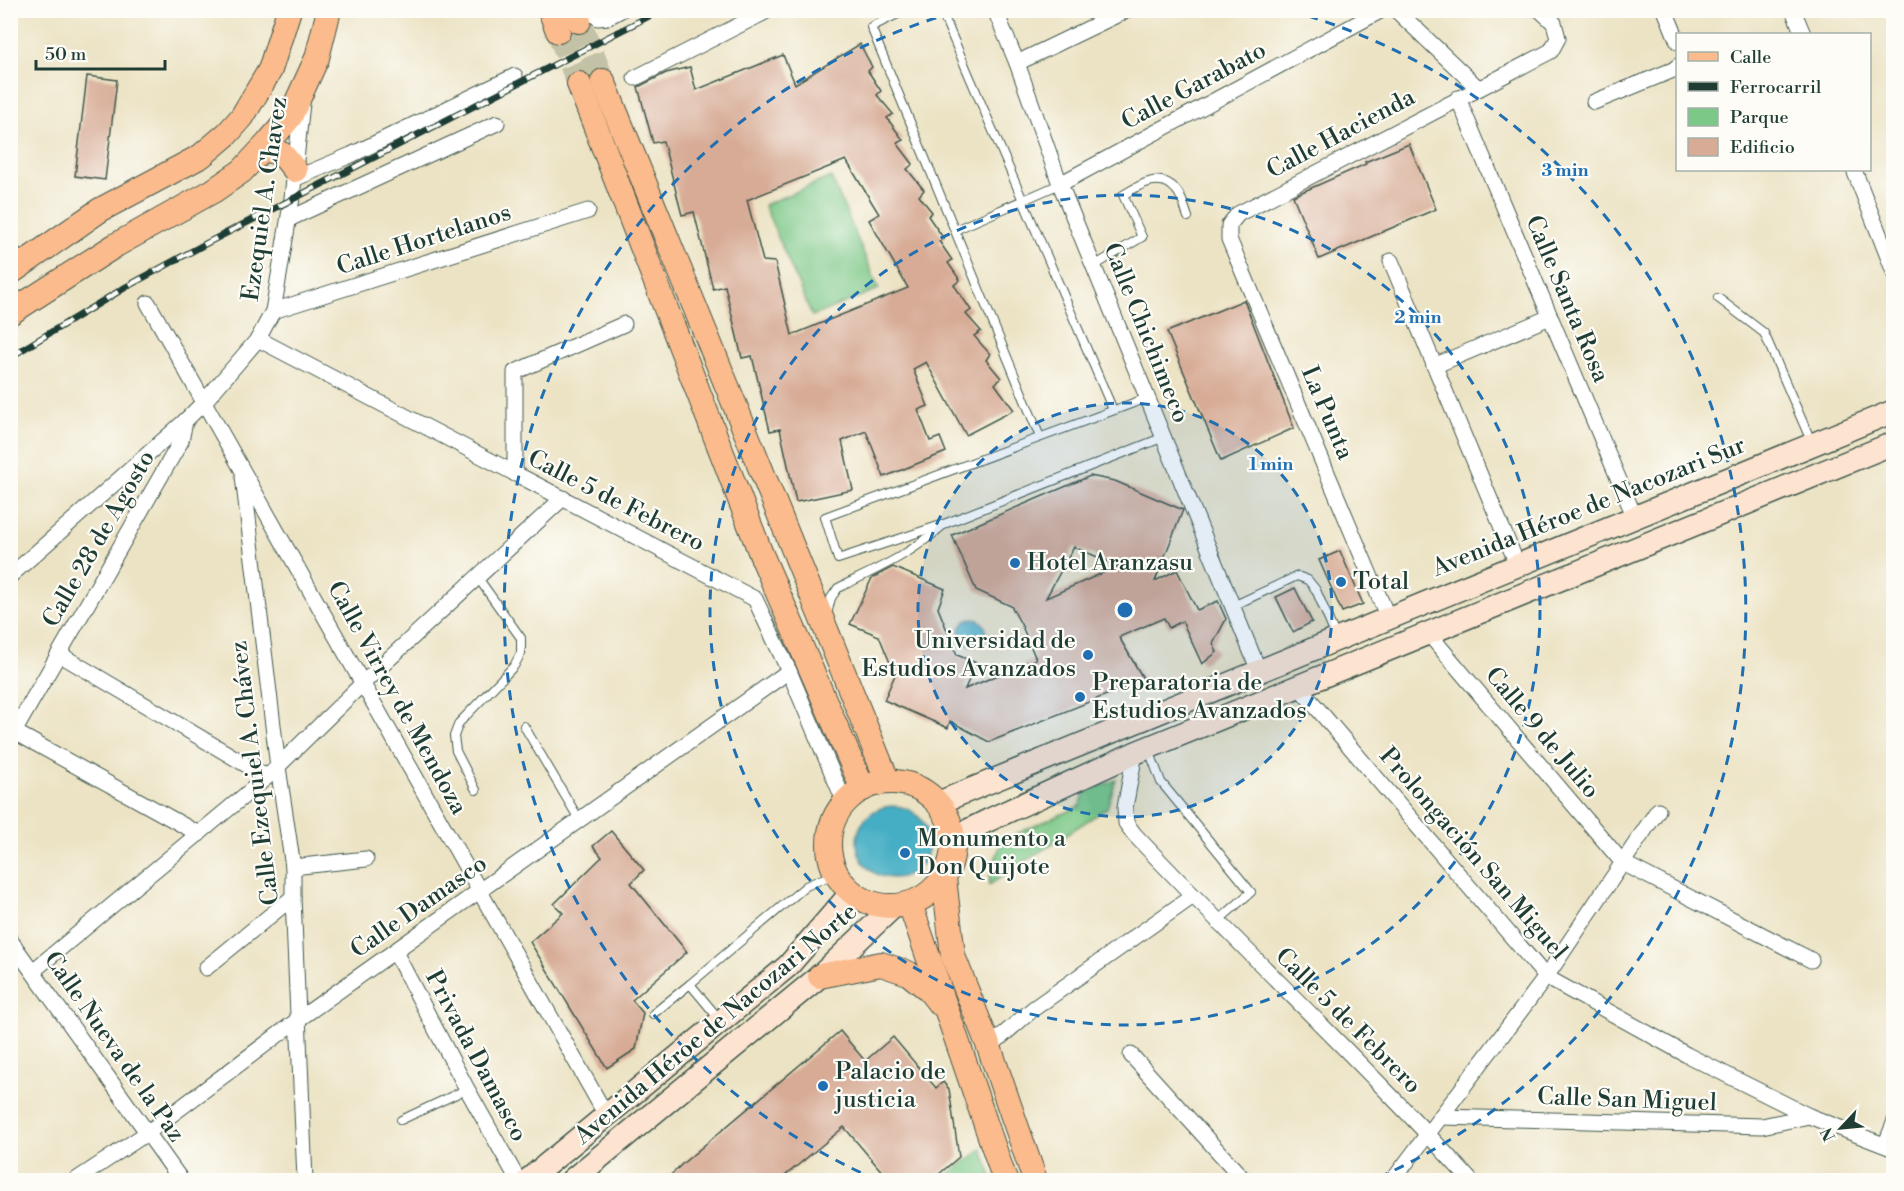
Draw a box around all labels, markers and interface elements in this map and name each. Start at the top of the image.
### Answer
scale bar [36,33,165,71]
legend [1676,33,1871,171]
street label: Calle Garabato [1116,35,1272,137]
text: 50 m [45,43,87,66]
text: Calle [1730,46,1771,69]
text: Ferrocarril [1730,76,1822,99]
street label: Calle Hacienda [1262,82,1421,186]
street label: Ezequiel A. Chavez [236,95,294,303]
text: Parque [1730,106,1789,129]
text: Edificio [1730,136,1795,159]
text: 3 min [1542,159,1588,182]
street label: Calle Hortelanos [333,198,515,282]
street label: Calle Santa Rosa [1518,211,1616,388]
street label: Calle Chichimeco [1096,239,1196,427]
text: 2 min [1394,306,1442,329]
street label: La Punta [1294,362,1360,465]
street label: Avenida Héroe de Nacozari Sur [1427,430,1750,584]
street label: Calle 5 de Febrero [522,443,710,559]
street label: Calle 28 de Agosto [36,445,162,633]
text: 1 min [1249,453,1293,476]
place label: Hotel Aranzasu [1027,548,1193,578]
marker: Hotel Aranzasu [1008,556,1022,570]
place label: Total [1353,567,1409,597]
marker: Total [1334,575,1348,589]
street label: Calle Virrey de Mendoza [320,576,474,821]
centre of rings [1115,600,1135,620]
place label: Universidad de Estudios Avanzados [861,626,1076,684]
street label: Calle Ezequiel A. Chávez [224,639,286,907]
marker: Universidad de Estudios Avanzados [1081,648,1095,662]
street label: Calle 9 de Julio [1478,661,1606,805]
place label: Preparatoria de Estudios Avanzados [1092,668,1307,726]
marker: Preparatoria de Estudios Avanzados [1073,690,1087,704]
street label: Prolongación San Miguel [1372,742,1574,966]
place label: Monumento a Don Quijote [917,824,1067,882]
marker: Monumento a Don Quijote [898,846,912,860]
street label: Calle Damasco [345,849,493,965]
street label: Avenida Héroe de Nacozari Norte [568,897,863,1152]
street label: Calle 5 de Febrero [1269,942,1427,1100]
street label: Calle Nueva de la Paz [37,946,191,1148]
street label: Privada Damasco [418,965,534,1147]
place label: Palacio de justicia [833,1057,946,1115]
marker: Palacio de justicia [816,1079,830,1093]
street label: Calle San Miguel [1537,1082,1717,1118]
north arrow [1811,1098,1871,1158]
text: N [1817,1124,1840,1144]

